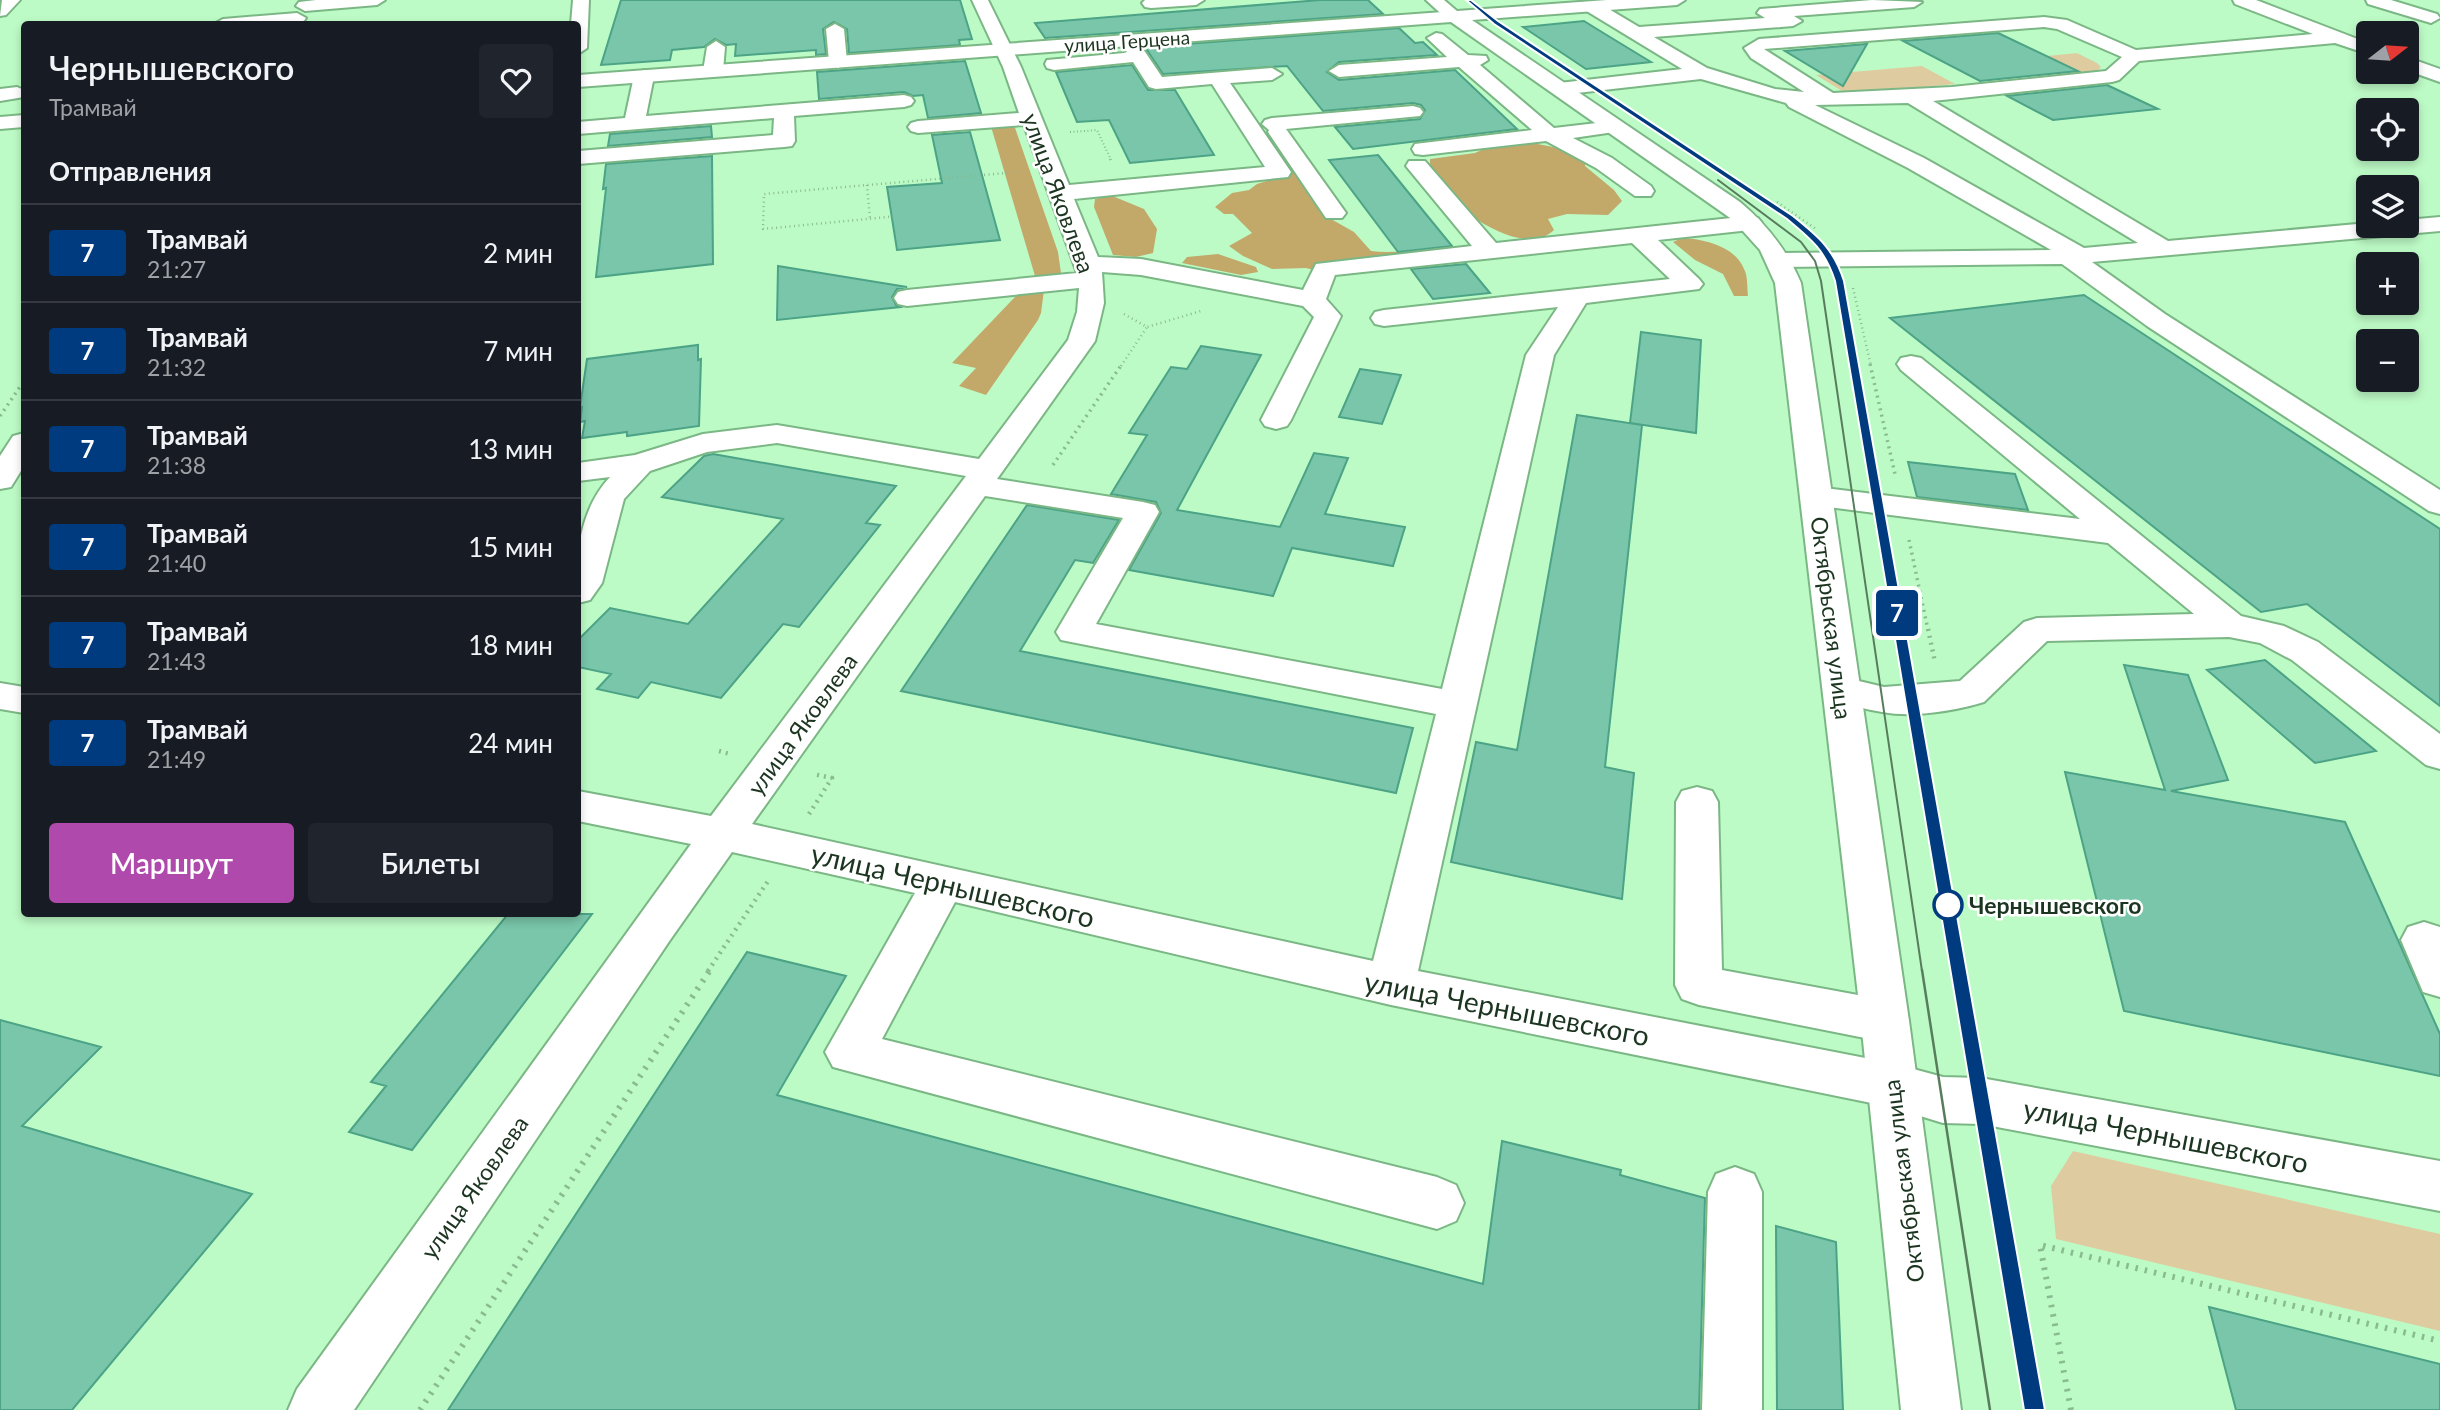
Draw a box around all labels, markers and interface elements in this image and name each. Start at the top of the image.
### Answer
north arrow [2356,21,2418,84]
map controls [2356,21,2419,392]
street label: улица Герцена [1063,25,1191,57]
button: heart [479,44,553,118]
text: Чернышевского [49,47,294,87]
text: Трамвай [49,93,137,121]
button: locate [2356,98,2419,161]
street label: улица Яковлева [1017,109,1101,277]
text: Отправления [49,155,212,187]
button: layers [2356,175,2419,238]
text: Трамвай [147,223,248,255]
text: 2 мин [483,237,553,269]
text: 7 [81,238,94,267]
button: + [2356,252,2419,315]
text: 21:27 [147,255,206,283]
text: Трамвай [147,321,248,353]
button: − [2356,329,2419,392]
text: 7 мин [483,335,553,367]
text: 7 [81,336,94,365]
text: 21:32 [147,353,206,381]
text: Трамвай [147,419,248,451]
text: 13 мин [468,433,553,465]
text: 7 [81,434,94,463]
text: 21:38 [147,451,206,479]
street label: Октябрьская улица [1806,515,1858,721]
text: Трамвай [147,517,248,549]
text: 15 мин [468,531,553,563]
text: 7 [81,532,94,561]
text: 21:40 [147,549,206,577]
line badge: 7 [1874,590,1920,636]
text: 7 [1890,598,1904,627]
text: Трамвай [147,615,248,647]
text: 18 мин [468,629,553,661]
text: 7 [81,630,94,659]
text: 21:43 [147,647,206,675]
street label: улица Яковлева [741,648,863,800]
text: Трамвай [147,713,248,745]
text: 24 мин [468,727,553,759]
text: 7 [81,728,94,757]
text: 21:49 [147,745,206,773]
button: Маршрут [49,823,294,903]
button: Билеты [308,823,553,903]
street label: улица Чернышевского [808,836,1098,934]
marker: Чернышевского [1933,890,1963,920]
place label: Чернышевского [1969,891,2142,919]
street label: улица Чернышевского [1362,964,1652,1052]
street label: Октябрьская улица [1877,1078,1929,1284]
street label: улица Чернышевского [2021,1091,2311,1179]
street label: улица Яковлева [414,1110,534,1264]

